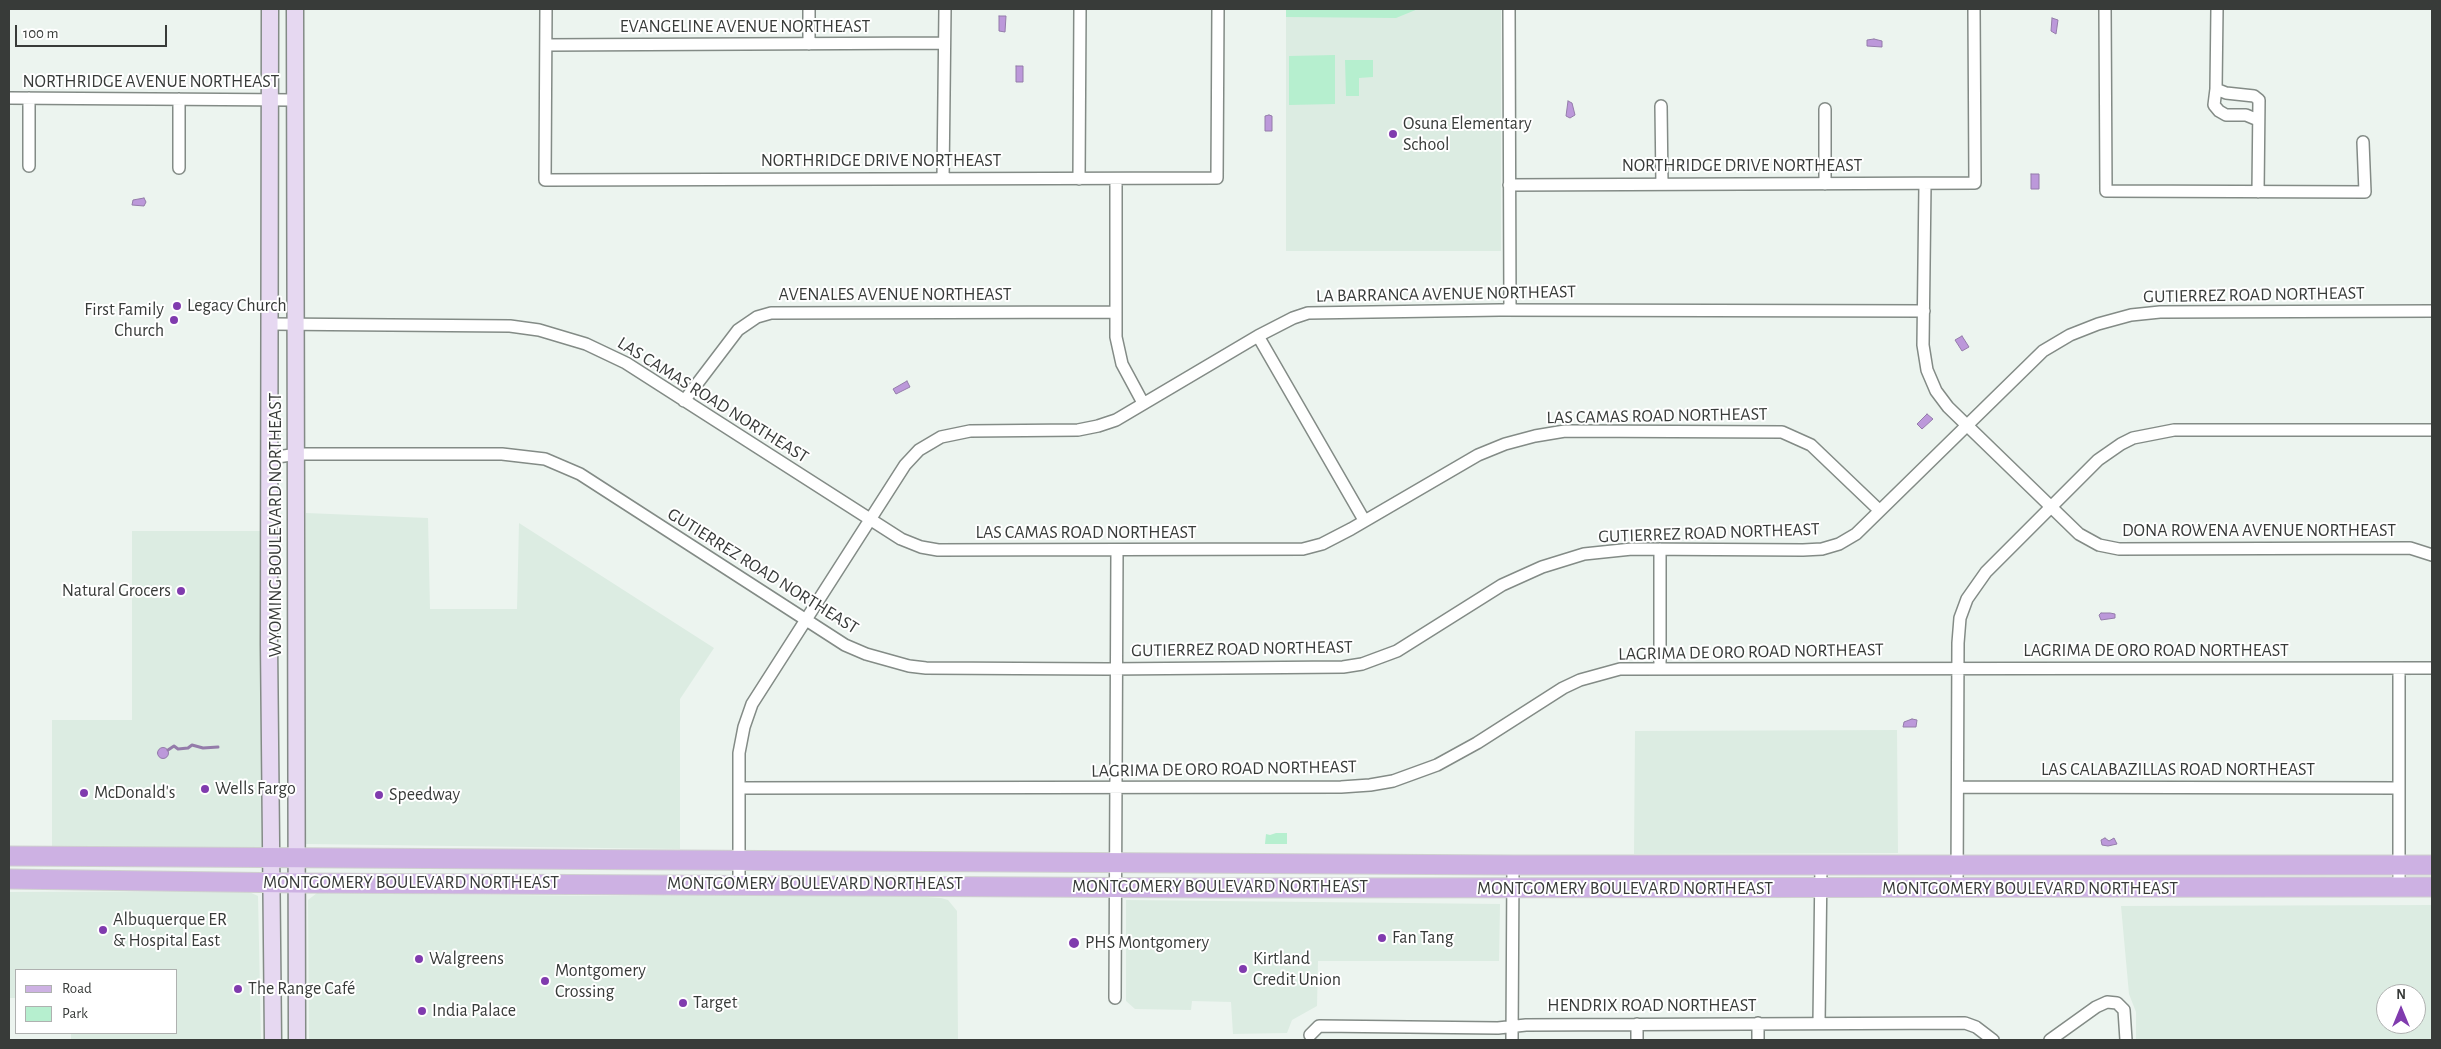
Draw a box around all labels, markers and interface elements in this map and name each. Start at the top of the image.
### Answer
scale bar [18,15,170,47]
street label: EVANGELINE AVENUE NORTHEAST [620,16,870,38]
text: 100 m [23,26,58,41]
street label: NORTHRIDGE AVENUE NORTHEAST [23,71,279,93]
place label: Osuna Elementary School [1403,113,1532,156]
marker: Osuna Elementary School [1387,128,1399,140]
street label: NORTHRIDGE DRIVE NORTHEAST [761,150,1001,172]
street label: NORTHRIDGE DRIVE NORTHEAST [1622,155,1862,177]
street label: LA BARRANCA AVENUE NORTHEAST [1316,281,1576,307]
street label: GUTIERREZ ROAD NORTHEAST [2143,282,2365,308]
street label: AVENALES AVENUE NORTHEAST [778,284,1012,306]
place label: Legacy Church [187,295,287,317]
place label: First Family Church [84,299,164,342]
marker: Legacy Church [171,300,183,312]
marker: First Family Church [168,314,180,326]
street label: LAS CAMAS ROAD NORTHEAST [613,332,813,468]
street label: WYOMING BOULEVARD NORTHEAST [265,393,287,657]
street label: LAS CAMAS ROAD NORTHEAST [1546,403,1768,429]
street label: GUTIERREZ ROAD NORTHEAST [663,503,863,639]
street label: GUTIERREZ ROAD NORTHEAST [1598,518,1820,548]
street label: DONA ROWENA AVENUE NORTHEAST [2122,520,2396,542]
street label: LAS CAMAS ROAD NORTHEAST [975,522,1197,544]
place label: Natural Grocers [62,580,171,602]
marker: Natural Grocers [175,585,187,597]
street label: GUTIERREZ ROAD NORTHEAST [1131,636,1353,662]
street label: LAGRIMA DE ORO ROAD NORTHEAST [1618,639,1884,665]
street label: LAGRIMA DE ORO ROAD NORTHEAST [2023,640,2289,662]
street label: LAGRIMA DE ORO ROAD NORTHEAST [1091,756,1357,782]
street label: LAS CALABAZILLAS ROAD NORTHEAST [2041,759,2315,781]
place label: Wells Fargo [215,778,296,800]
place label: McDonald's [94,782,176,804]
marker: Wells Fargo [199,783,211,795]
place label: Speedway [389,784,460,806]
marker: McDonald's [78,787,90,799]
marker: Speedway [373,789,385,801]
street label: MONTGOMERY BOULEVARD NORTHEAST [263,872,559,894]
street label: MONTGOMERY BOULEVARD NORTHEAST [667,873,963,895]
street label: MONTGOMERY BOULEVARD NORTHEAST [1072,876,1368,898]
street label: MONTGOMERY BOULEVARD NORTHEAST [1477,878,1773,900]
street label: MONTGOMERY BOULEVARD NORTHEAST [1882,878,2178,900]
place label: Albuquerque ER & Hospital East [113,909,227,952]
marker: Albuquerque ER & Hospital East [97,924,109,936]
place label: Fan Tang [1392,927,1454,949]
place label: PHS Montgomery [1085,932,1209,954]
marker: Fan Tang [1376,932,1388,944]
marker: PHS Montgomery [1067,936,1081,950]
place label: Walgreens [429,948,504,970]
place label: Kirtland Credit Union [1253,948,1341,991]
marker: Walgreens [413,953,425,965]
place label: Montgomery Crossing [555,960,646,1002]
marker: Kirtland Credit Union [1237,963,1249,975]
legend [15,969,178,1034]
marker: Montgomery Crossing [539,975,551,987]
place label: The Range Café [248,978,355,1000]
text: Road [62,981,92,996]
marker: The Range Café [232,983,244,995]
north arrow [2376,984,2426,1034]
text: N [2396,988,2406,1002]
place label: Target [693,992,737,1014]
street label: HENDRIX ROAD NORTHEAST [1547,995,1757,1017]
marker: Target [677,997,689,1009]
place label: India Palace [432,1000,516,1022]
marker: India Palace [416,1005,428,1017]
text: Park [62,1006,88,1021]

